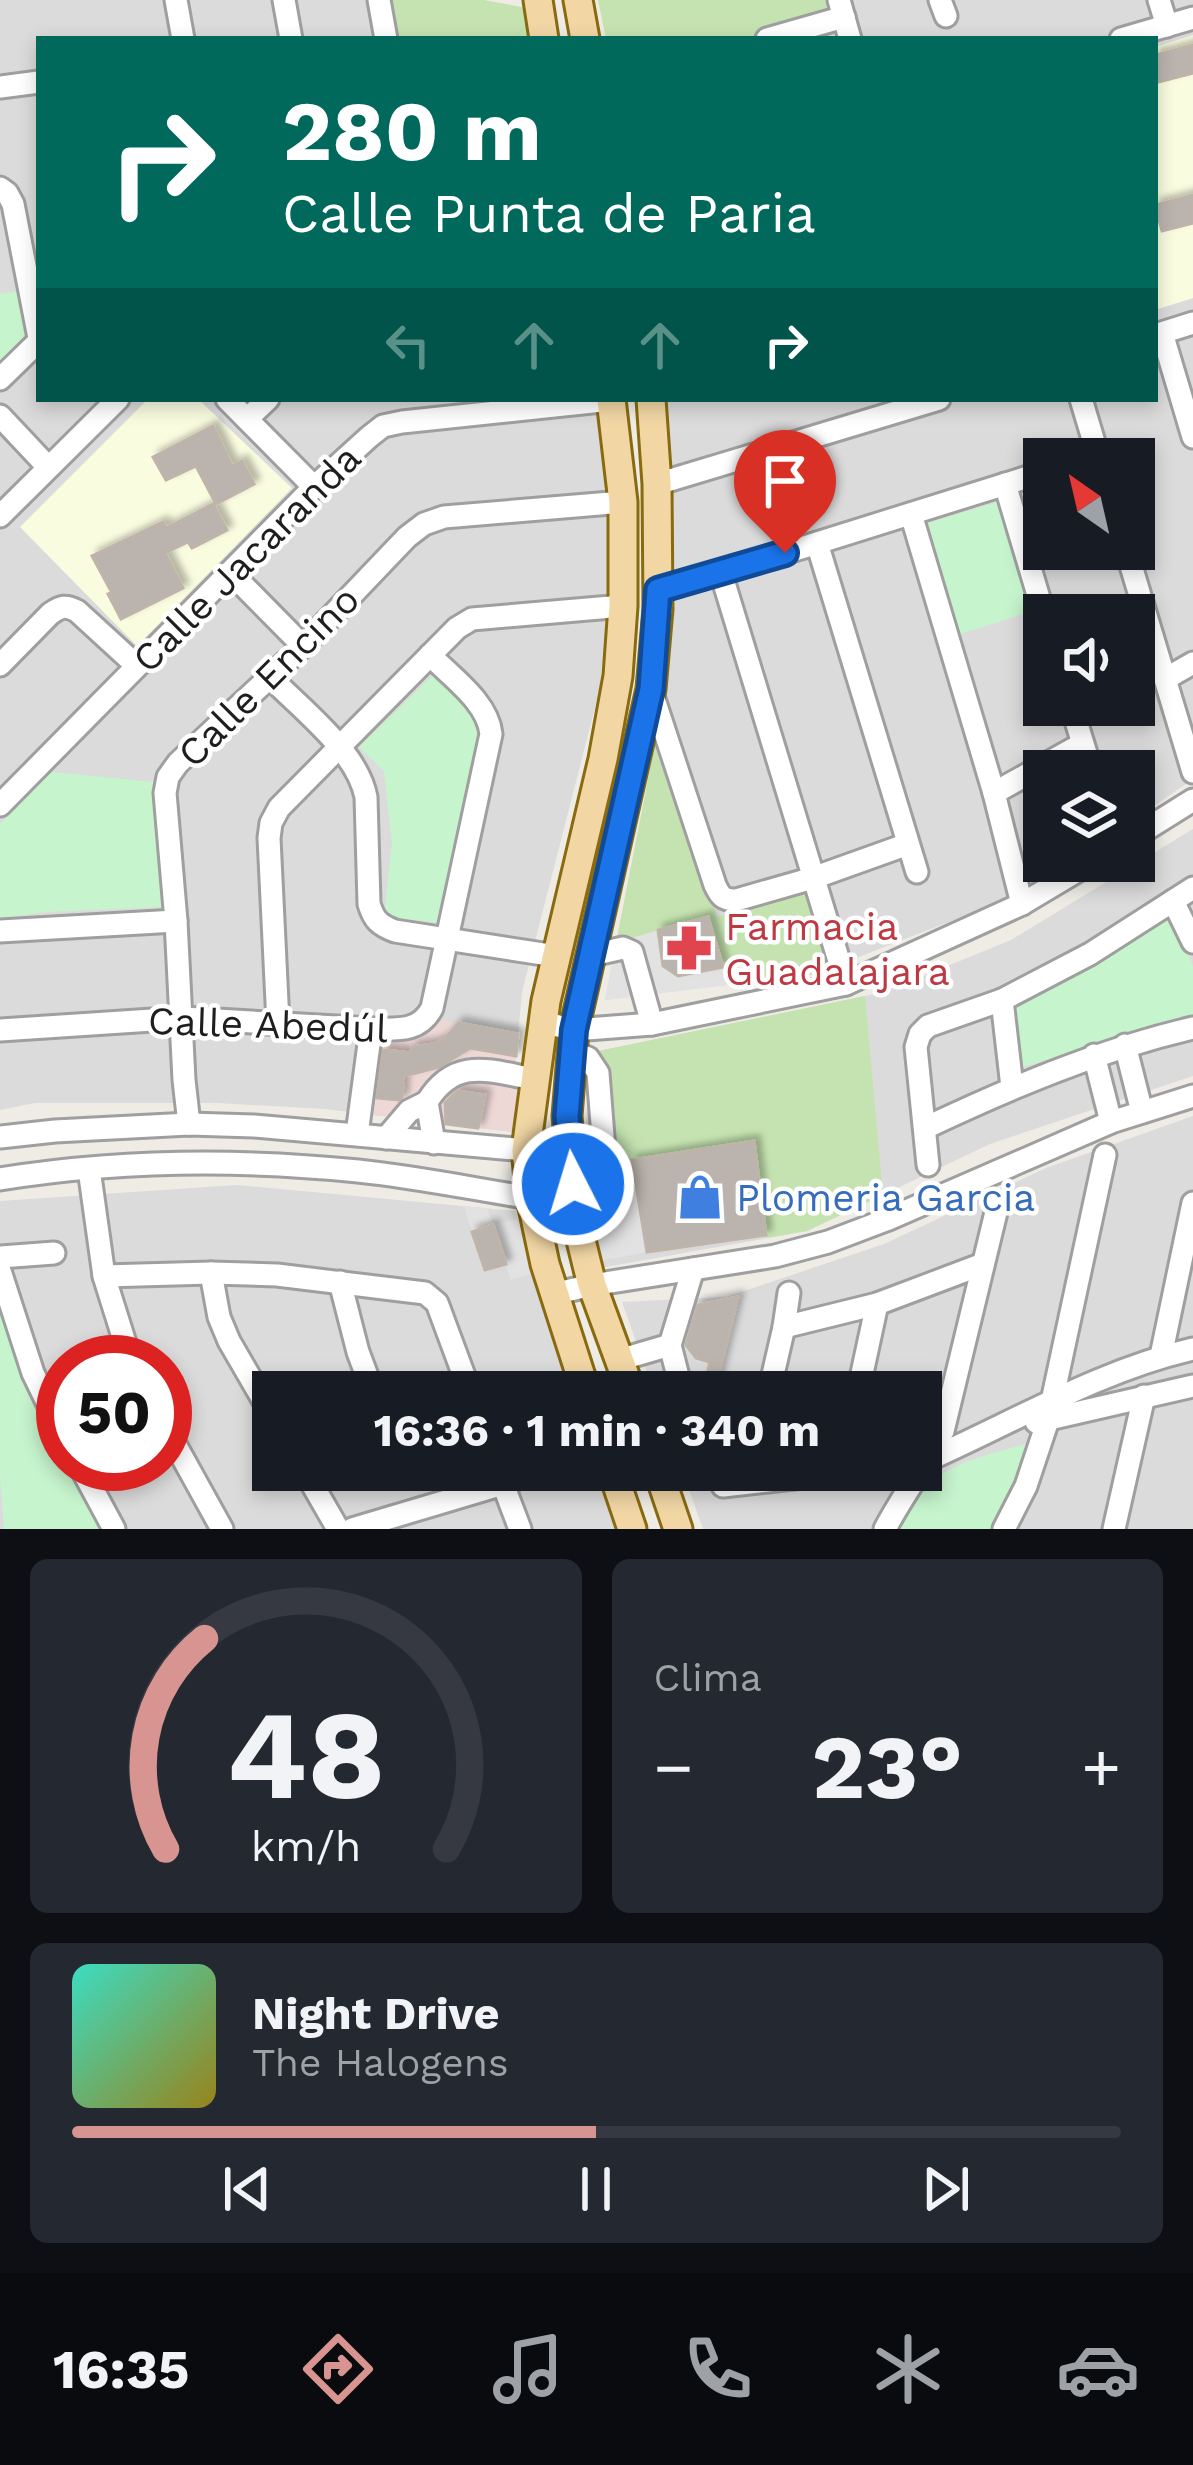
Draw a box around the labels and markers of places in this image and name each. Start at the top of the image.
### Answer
pin [734,430,836,553]
place label: Farmacia Guadalajara [725,904,950,994]
pharmacy icon: Farmacia Guadalajara [664,923,714,973]
shop icon: Plomeria Garcia [675,1172,725,1222]
place label: Plomeria Garcia [736,1175,1035,1220]

